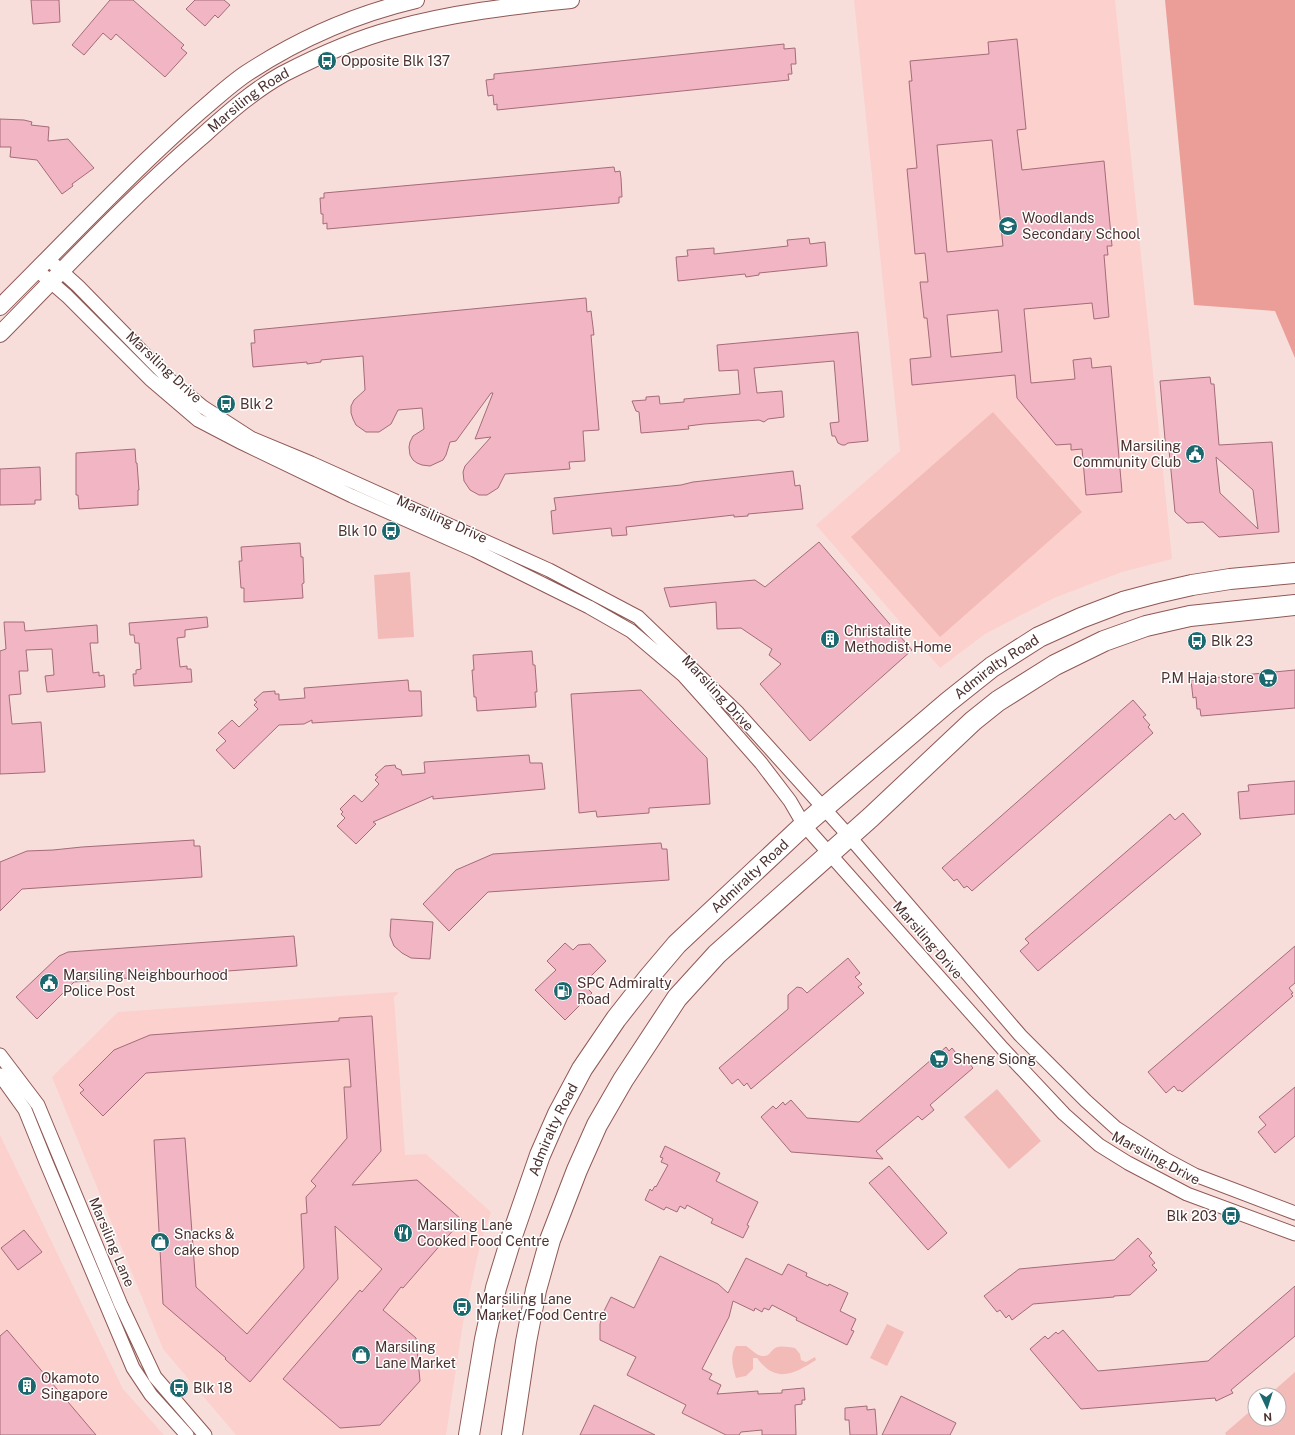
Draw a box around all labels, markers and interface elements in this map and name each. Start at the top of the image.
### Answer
bus stop icon: Opposite Blk 137 [316,50,338,72]
place label: Opposite Blk 137 [341,53,450,69]
street label: Marsiling Road [204,64,292,135]
place label: Woodlands Secondary School [1022,210,1141,242]
school or university icon: Woodlands Secondary School [997,215,1019,237]
street label: Marsiling Drive [123,328,205,406]
bus stop icon: Blk 2 [215,393,237,415]
place label: Blk 2 [240,396,273,412]
place label: Marsiling Community Club [1073,438,1181,470]
public building icon: Marsiling Community Club [1184,443,1206,465]
street label: Marsiling Drive [394,492,490,546]
bus stop icon: Blk 10 [380,520,402,542]
place label: Blk 10 [338,523,377,539]
place label: Christalite Methodist Home [844,623,952,655]
building icon: Christalite Methodist Home [819,628,841,650]
bus stop icon: Blk 23 [1186,630,1208,652]
street label: Admiralty Road [951,631,1042,702]
place label: Blk 23 [1211,633,1253,649]
street label: Marsiling Drive [679,652,757,734]
supermarket icon: P.M Haja store [1257,667,1279,689]
place label: P.M Haja store [1161,670,1254,686]
street label: Admiralty Road [708,836,792,916]
street label: Marsiling Drive [890,898,966,982]
place label: Marsiling Neighbourhood Police Post [63,967,228,999]
public building icon: Marsiling Neighbourhood Police Post [38,972,60,994]
place label: SPC Admiralty Road [577,975,672,1007]
fuel station icon: SPC Admiralty Road [552,980,574,1002]
supermarket icon: Sheng Siong [928,1048,950,1070]
place label: Sheng Siong [953,1051,1036,1067]
street label: Admiralty Road [525,1081,581,1178]
street label: Marsiling Drive [1109,1128,1203,1188]
street label: Marsiling Lane [86,1195,138,1289]
bus stop icon: Blk 203 [1220,1205,1242,1227]
place label: Blk 203 [1167,1208,1217,1224]
place label: Marsiling Lane Cooked Food Centre [417,1217,549,1249]
restaurant icon: Marsiling Lane Cooked Food Centre [392,1222,414,1244]
place label: Snacks & cake shop [174,1226,239,1258]
shop icon: Snacks & cake shop [149,1231,171,1253]
place label: Marsiling Lane Market/Food Centre [476,1291,607,1323]
bus stop icon: Marsiling Lane Market/Food Centre [451,1296,473,1318]
place label: Marsiling Lane Market [375,1339,456,1371]
shop icon: Marsiling Lane Market [350,1344,372,1366]
place label: Okamoto Singapore [41,1370,108,1402]
building icon: Okamoto Singapore [16,1375,38,1397]
bus stop icon: Blk 18 [168,1377,190,1399]
place label: Blk 18 [193,1380,233,1396]
north arrow [1247,1387,1287,1427]
text: N [1263,1411,1272,1423]

